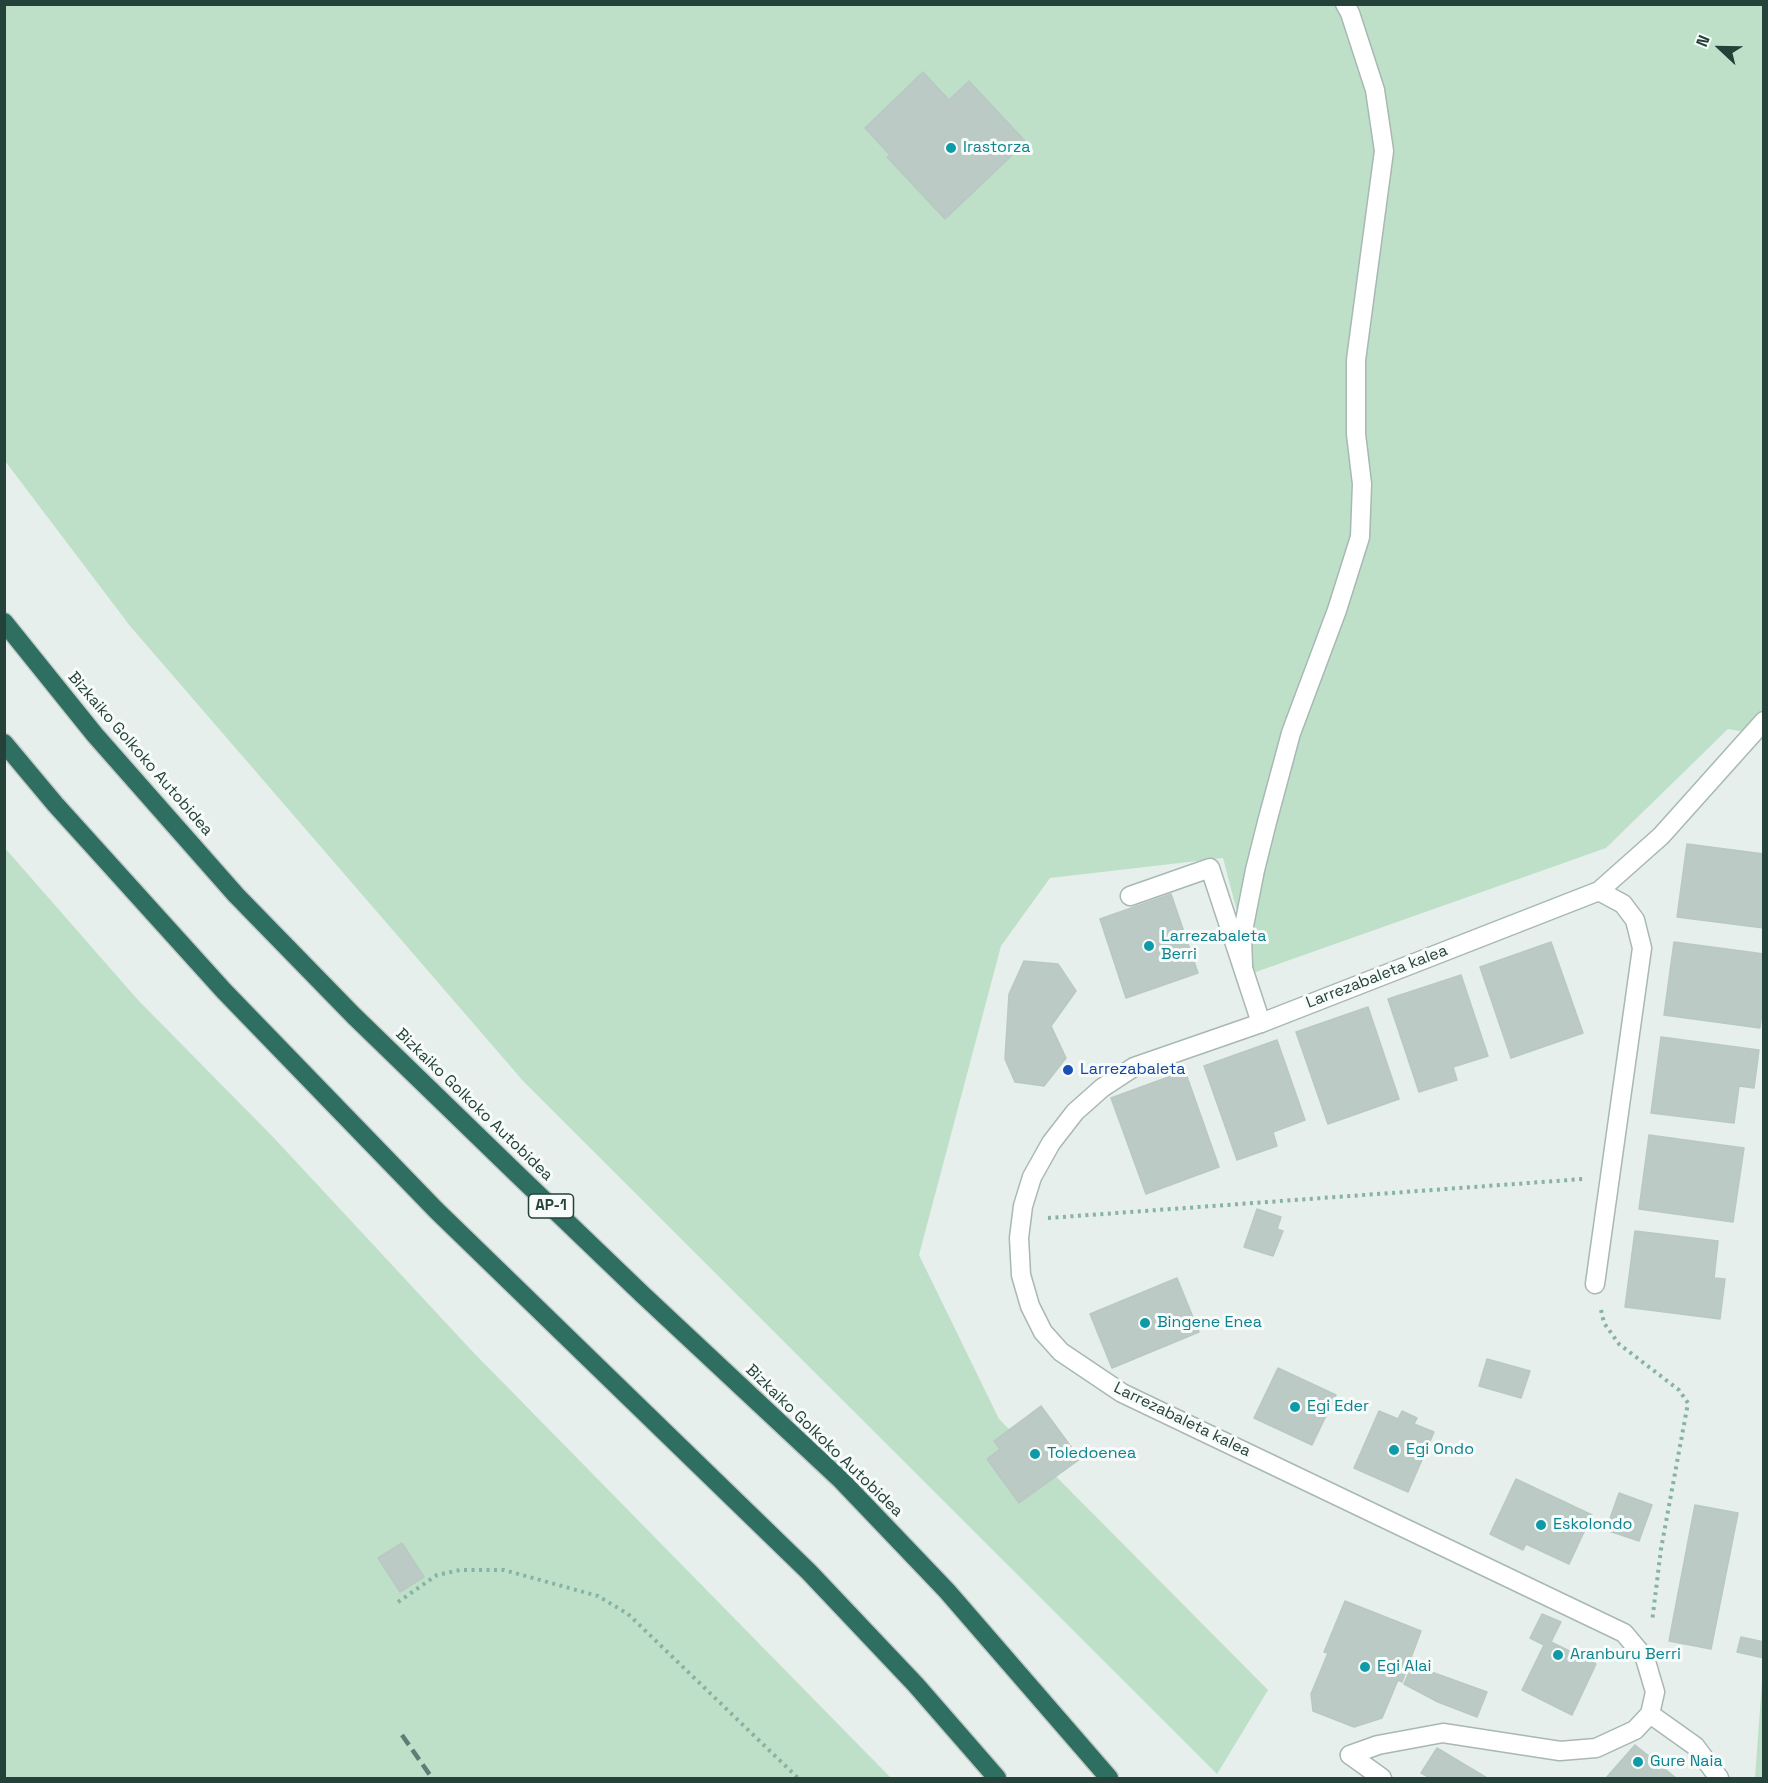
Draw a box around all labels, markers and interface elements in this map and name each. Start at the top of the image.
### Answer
north arrow [1690,18,1750,78]
text: N [1691,32,1715,50]
place label: Irastorza [963,138,1031,158]
marker: Irastorza [944,141,958,155]
street label: Bizkaiko Golkoko Autobidea [63,668,217,840]
place label: Larrezabaleta Berri [1161,927,1266,965]
marker: Larrezabaleta Berri [1142,939,1156,953]
street label: Larrezabaleta kalea [1304,941,1450,1013]
street label: Bizkaiko Golkoko Autobidea [391,1025,557,1185]
place label: Larrezabaleta [1080,1060,1185,1080]
marker: Larrezabaleta [1061,1063,1075,1077]
road number: AP-1 [528,1194,574,1218]
place label: Bingene Enea [1157,1313,1262,1333]
marker: Bingene Enea [1138,1316,1152,1330]
street label: Bizkaiko Golkoko Autobidea [741,1361,907,1521]
street label: Larrezabaleta kalea [1110,1379,1254,1461]
place label: Egi Eder [1307,1397,1369,1417]
marker: Egi Eder [1288,1400,1302,1414]
place label: Egi Ondo [1406,1440,1474,1460]
marker: Egi Ondo [1387,1443,1401,1457]
place label: Toledoenea [1047,1444,1136,1464]
marker: Toledoenea [1028,1447,1042,1461]
place label: Eskolondo [1553,1515,1632,1535]
marker: Eskolondo [1534,1518,1548,1532]
place label: Aranburu Berri [1570,1645,1681,1665]
marker: Aranburu Berri [1551,1648,1565,1662]
place label: Egi Alai [1377,1657,1431,1677]
marker: Egi Alai [1358,1660,1372,1674]
place label: Gure Naia [1650,1752,1723,1772]
marker: Gure Naia [1631,1755,1645,1769]

